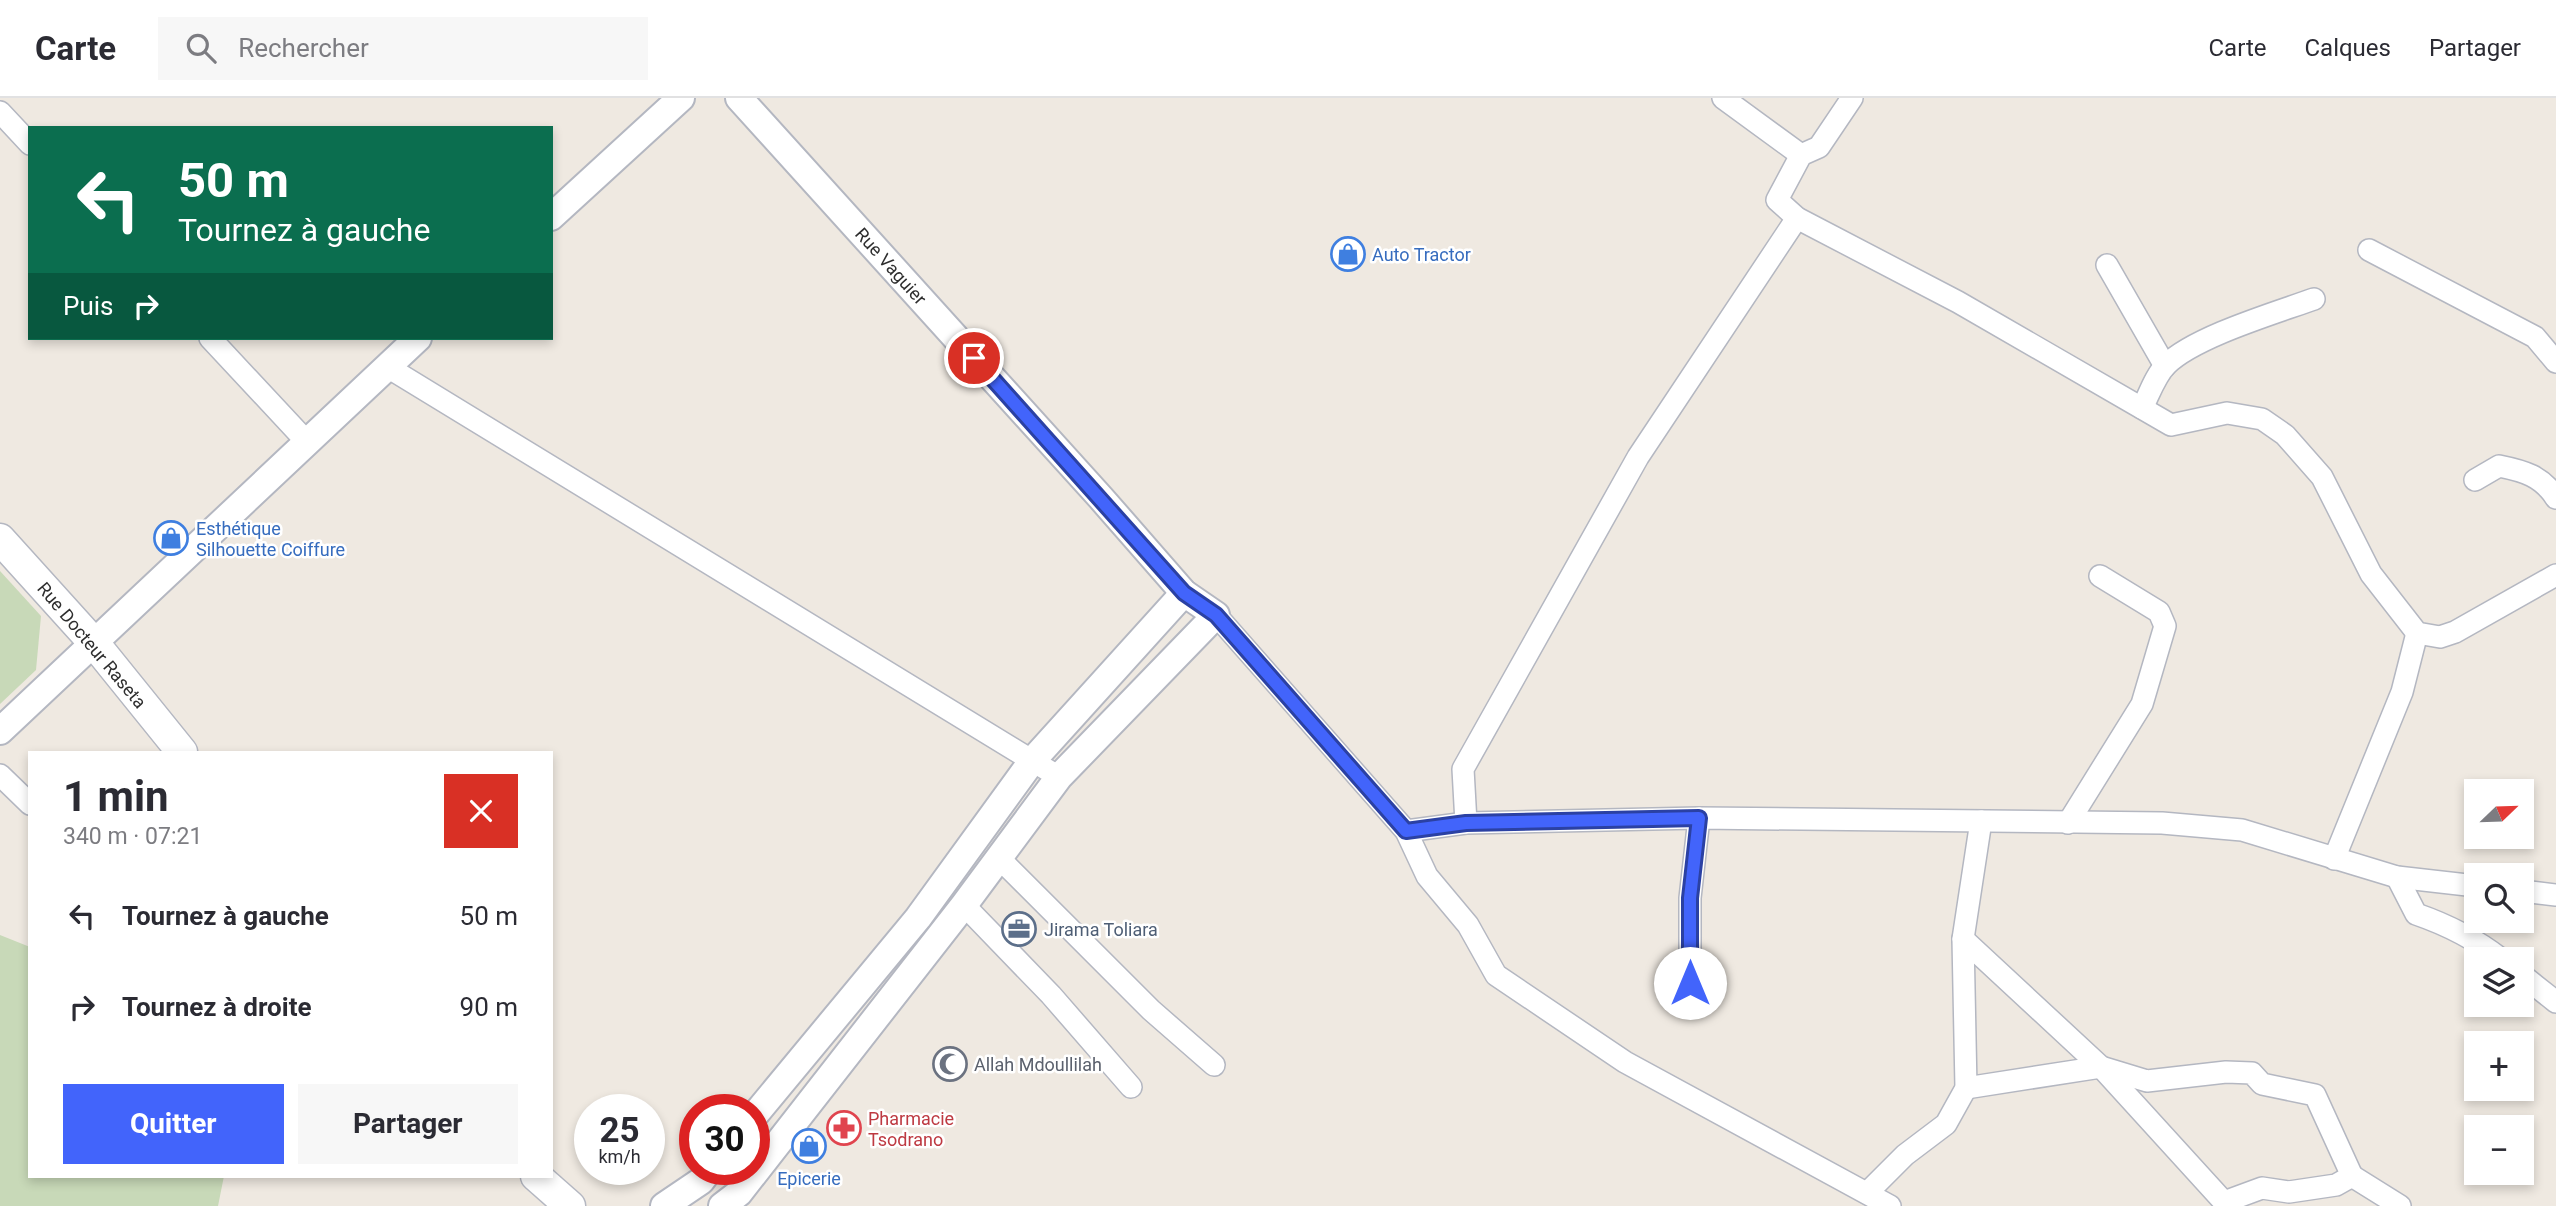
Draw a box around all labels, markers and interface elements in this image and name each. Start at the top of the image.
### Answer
search box [158,17,648,80]
text: Carte [35,29,116,68]
icon: search [182,29,220,67]
text: Rechercher [238,33,369,63]
text: Carte [2208,34,2266,62]
text: Calques [2304,34,2391,62]
text: Partager [2429,34,2521,62]
text: 50 m [178,152,289,209]
icon: left [63,154,154,245]
text: Tournez à gauche [178,211,430,249]
street label: Rue Vaguier [851,223,931,309]
shop icon: Auto Tractor [1329,235,1367,273]
place label: Auto Tractor [1372,244,1471,265]
icon: right [127,287,165,325]
text: Puis [63,291,113,321]
pin [944,328,1004,388]
icon: arrive [955,339,993,377]
place label: Esthétique Silhouette Coiffure [196,518,345,560]
shop icon: Esthétique Silhouette Coiffure [152,519,190,557]
street label: Rue Docteur Raseta [33,578,151,712]
text: 1 min [63,772,169,821]
button: close [444,774,518,848]
north arrow [2464,779,2534,849]
map controls [2464,779,2534,1185]
text: 340 m · 07:21 [63,823,202,850]
button: search [2464,863,2534,933]
icon: left [63,897,101,935]
text: Tournez à gauche [122,901,329,931]
text: 50 m [460,901,518,931]
office icon: Jirama Toliara [1000,910,1038,948]
place label: Jirama Toliara [1044,919,1158,940]
position arrow [1653,946,1727,1020]
button: layers [2464,947,2534,1017]
icon: right [63,988,101,1026]
text: Tournez à droite [122,992,312,1022]
text: 90 m [460,992,518,1022]
button: + [2464,1031,2534,1101]
mosque icon: Allah Mdoullilah [931,1045,969,1083]
place label: Allah Mdoullilah [974,1054,1102,1075]
button: Quitter [63,1084,284,1164]
button: Partager [298,1084,518,1164]
speed limit sign: 30 [679,1094,770,1185]
place label: Pharmacie Tsodrano [868,1108,954,1150]
pharmacy icon: Pharmacie Tsodrano [825,1109,863,1147]
text: 25 [599,1110,640,1151]
button: − [2464,1115,2534,1185]
shop icon: Epicerie [790,1127,828,1165]
text: km/h [598,1146,641,1167]
place label: Epicerie [777,1168,841,1189]

